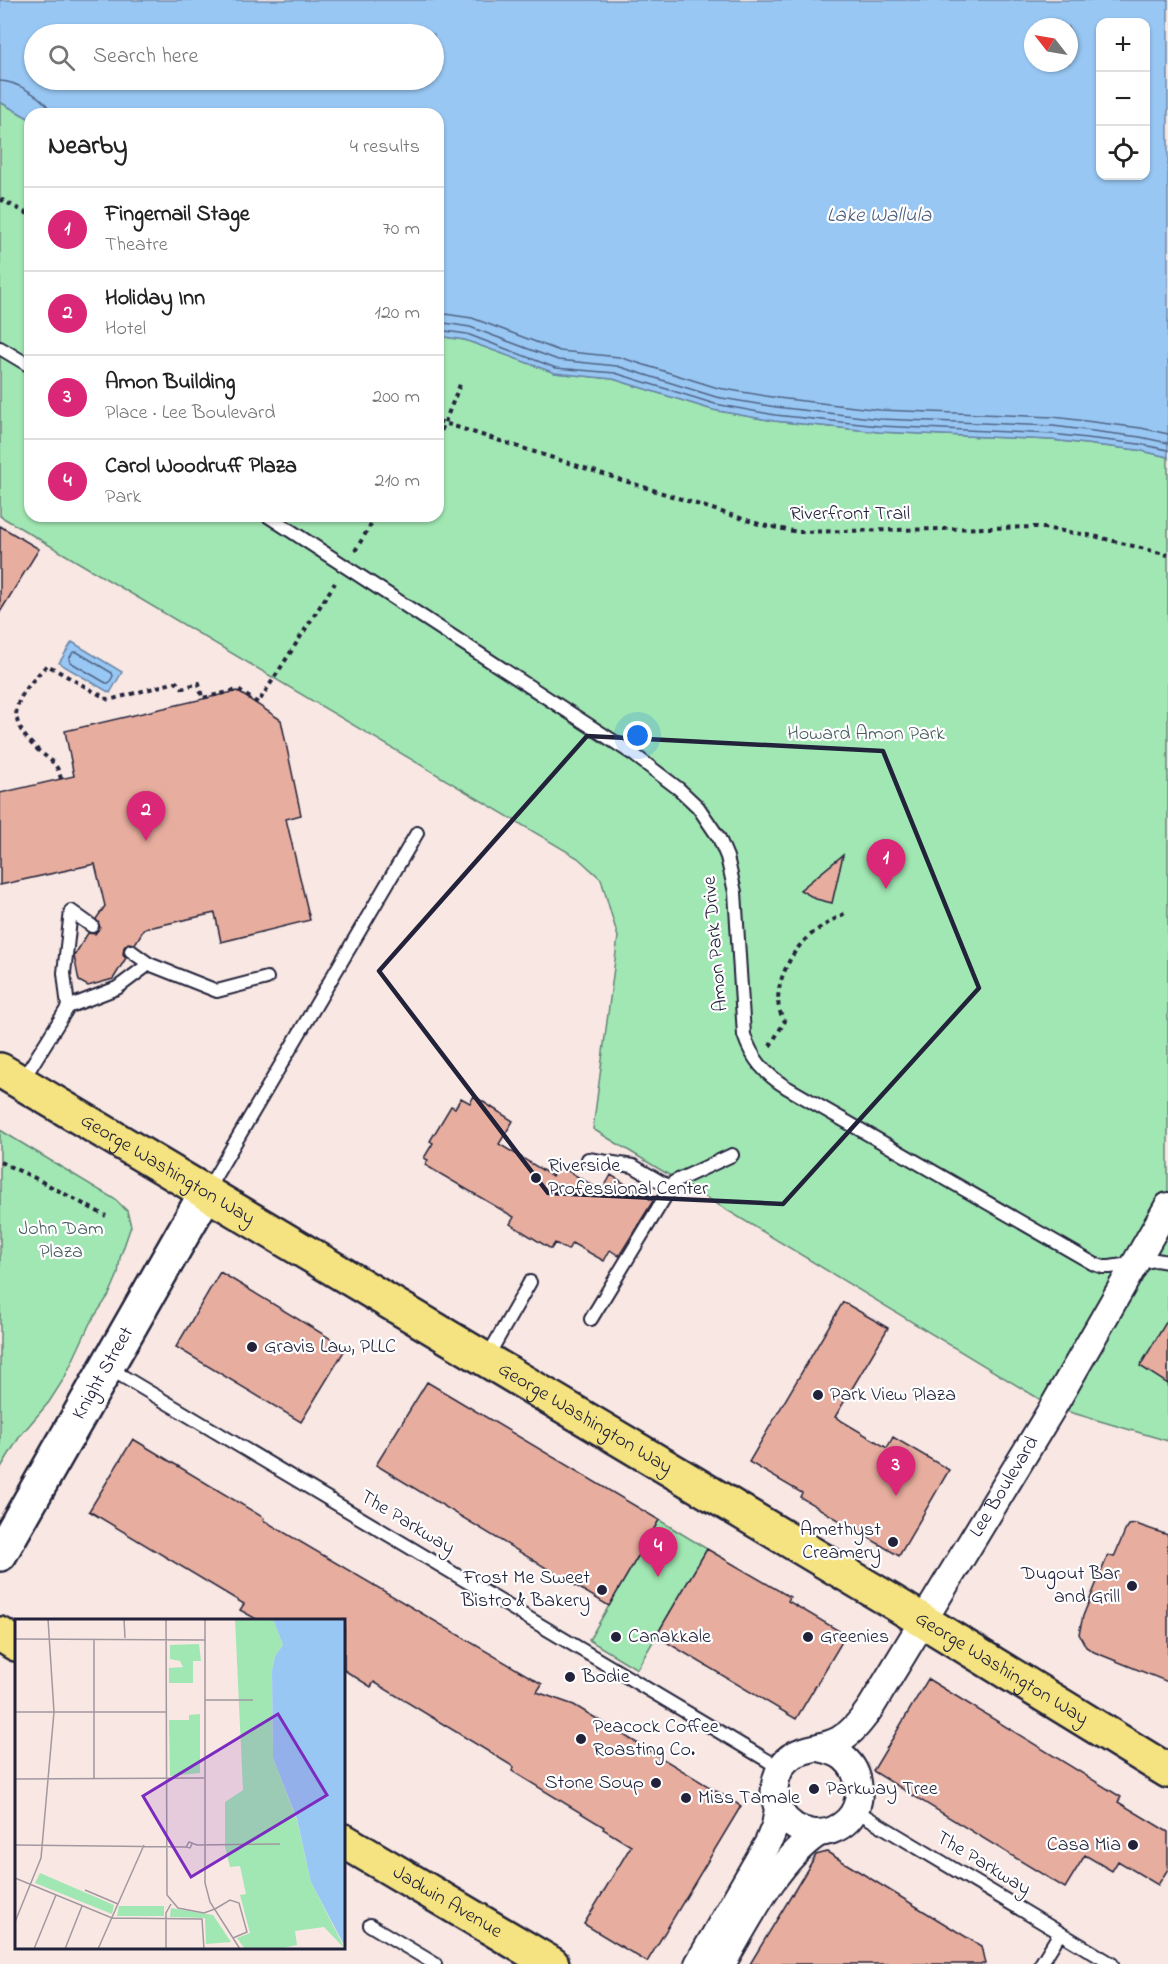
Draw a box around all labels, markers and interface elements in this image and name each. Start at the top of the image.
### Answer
north arrow [1024,18,1078,72]
map controls [1096,18,1150,180]
button: + [1096,18,1150,72]
search box [24,24,444,90]
icon: search [45,41,78,74]
text: Search here [93,41,198,73]
button: − [1096,72,1150,126]
button: locate [1096,126,1150,180]
text: Nearby [48,128,127,166]
text: 4 results [350,133,420,162]
text: Fingernail Stage [105,199,250,231]
water label: Lake Wallula [827,201,932,231]
text: 1 [64,215,71,244]
text: 70 m [383,215,420,244]
text: Theatre [105,231,168,260]
text: Holiday Inn [105,283,205,315]
text: 2 [63,299,72,328]
text: 120 m [375,299,420,328]
text: Hotel [105,315,146,344]
text: Amon Building [105,367,235,399]
text: 3 [63,383,72,412]
text: 200 m [372,383,420,412]
text: Place · Lee Boulevard [105,399,275,428]
text: Carol Woodruff Plaza [105,451,297,483]
text: 4 [63,467,72,496]
text: 210 m [375,467,420,496]
text: Park [105,483,141,512]
street label: Riverfront Trail [790,500,910,529]
park label: Howard Amon Park [787,720,945,749]
your location [623,721,652,750]
pin: 2 [126,792,166,841]
pin: 1 [866,840,906,889]
street label: Amon Park Drive [696,875,736,1013]
street label: George Washington Way [75,1106,260,1233]
place label: Riverside Professional Center [548,1152,709,1204]
marker: Riverside Professional Center [529,1171,543,1185]
park label: John Dam Plaza [19,1215,103,1267]
street label: Knight Street [65,1321,141,1425]
place label: Gravis Law, PLLC [264,1333,396,1362]
marker: Gravis Law, PLLC [245,1340,259,1354]
street label: George Washington Way [492,1355,678,1482]
place label: Park View Plaza [830,1381,956,1410]
marker: Park View Plaza [811,1388,825,1402]
street label: Lee Boulevard [963,1431,1047,1543]
pin: 3 [876,1446,916,1496]
street label: The Parkway [354,1483,460,1563]
place label: Amethyst Creamery [800,1516,881,1568]
pin: 4 [638,1528,678,1577]
marker: Amethyst Creamery [886,1535,900,1549]
place label: Dugout Bar and Grill [1020,1560,1121,1612]
place label: Frost Me Sweet Bistro & Bakery [460,1564,590,1616]
marker: Dugout Bar and Grill [1125,1579,1139,1593]
marker: Frost Me Sweet Bistro & Bakery [595,1583,609,1597]
street label: George Washington Way [909,1604,1094,1733]
inset map [15,1619,345,1949]
place label: Canakkale [628,1623,711,1652]
place label: Greenies [820,1623,889,1652]
marker: Canakkale [609,1630,623,1644]
marker: Greenies [801,1630,815,1644]
place label: Bodie [581,1663,630,1692]
marker: Bodie [563,1670,577,1684]
place label: Peacock Coffee Roasting Co. [593,1713,719,1766]
marker: Peacock Coffee Roasting Co. [574,1732,588,1746]
place label: Stone Soup [545,1769,644,1798]
place label: Parkway Tree [826,1775,938,1804]
marker: Stone Soup [649,1776,663,1790]
marker: Parkway Tree [807,1782,821,1796]
place label: Miss Tamale [698,1784,800,1813]
marker: Miss Tamale [679,1791,693,1805]
street label: The Parkway [930,1824,1036,1904]
place label: Casa Mia [1047,1831,1121,1860]
marker: Casa Mia [1126,1838,1140,1852]
street label: Jadwin Avenue [387,1858,508,1946]

